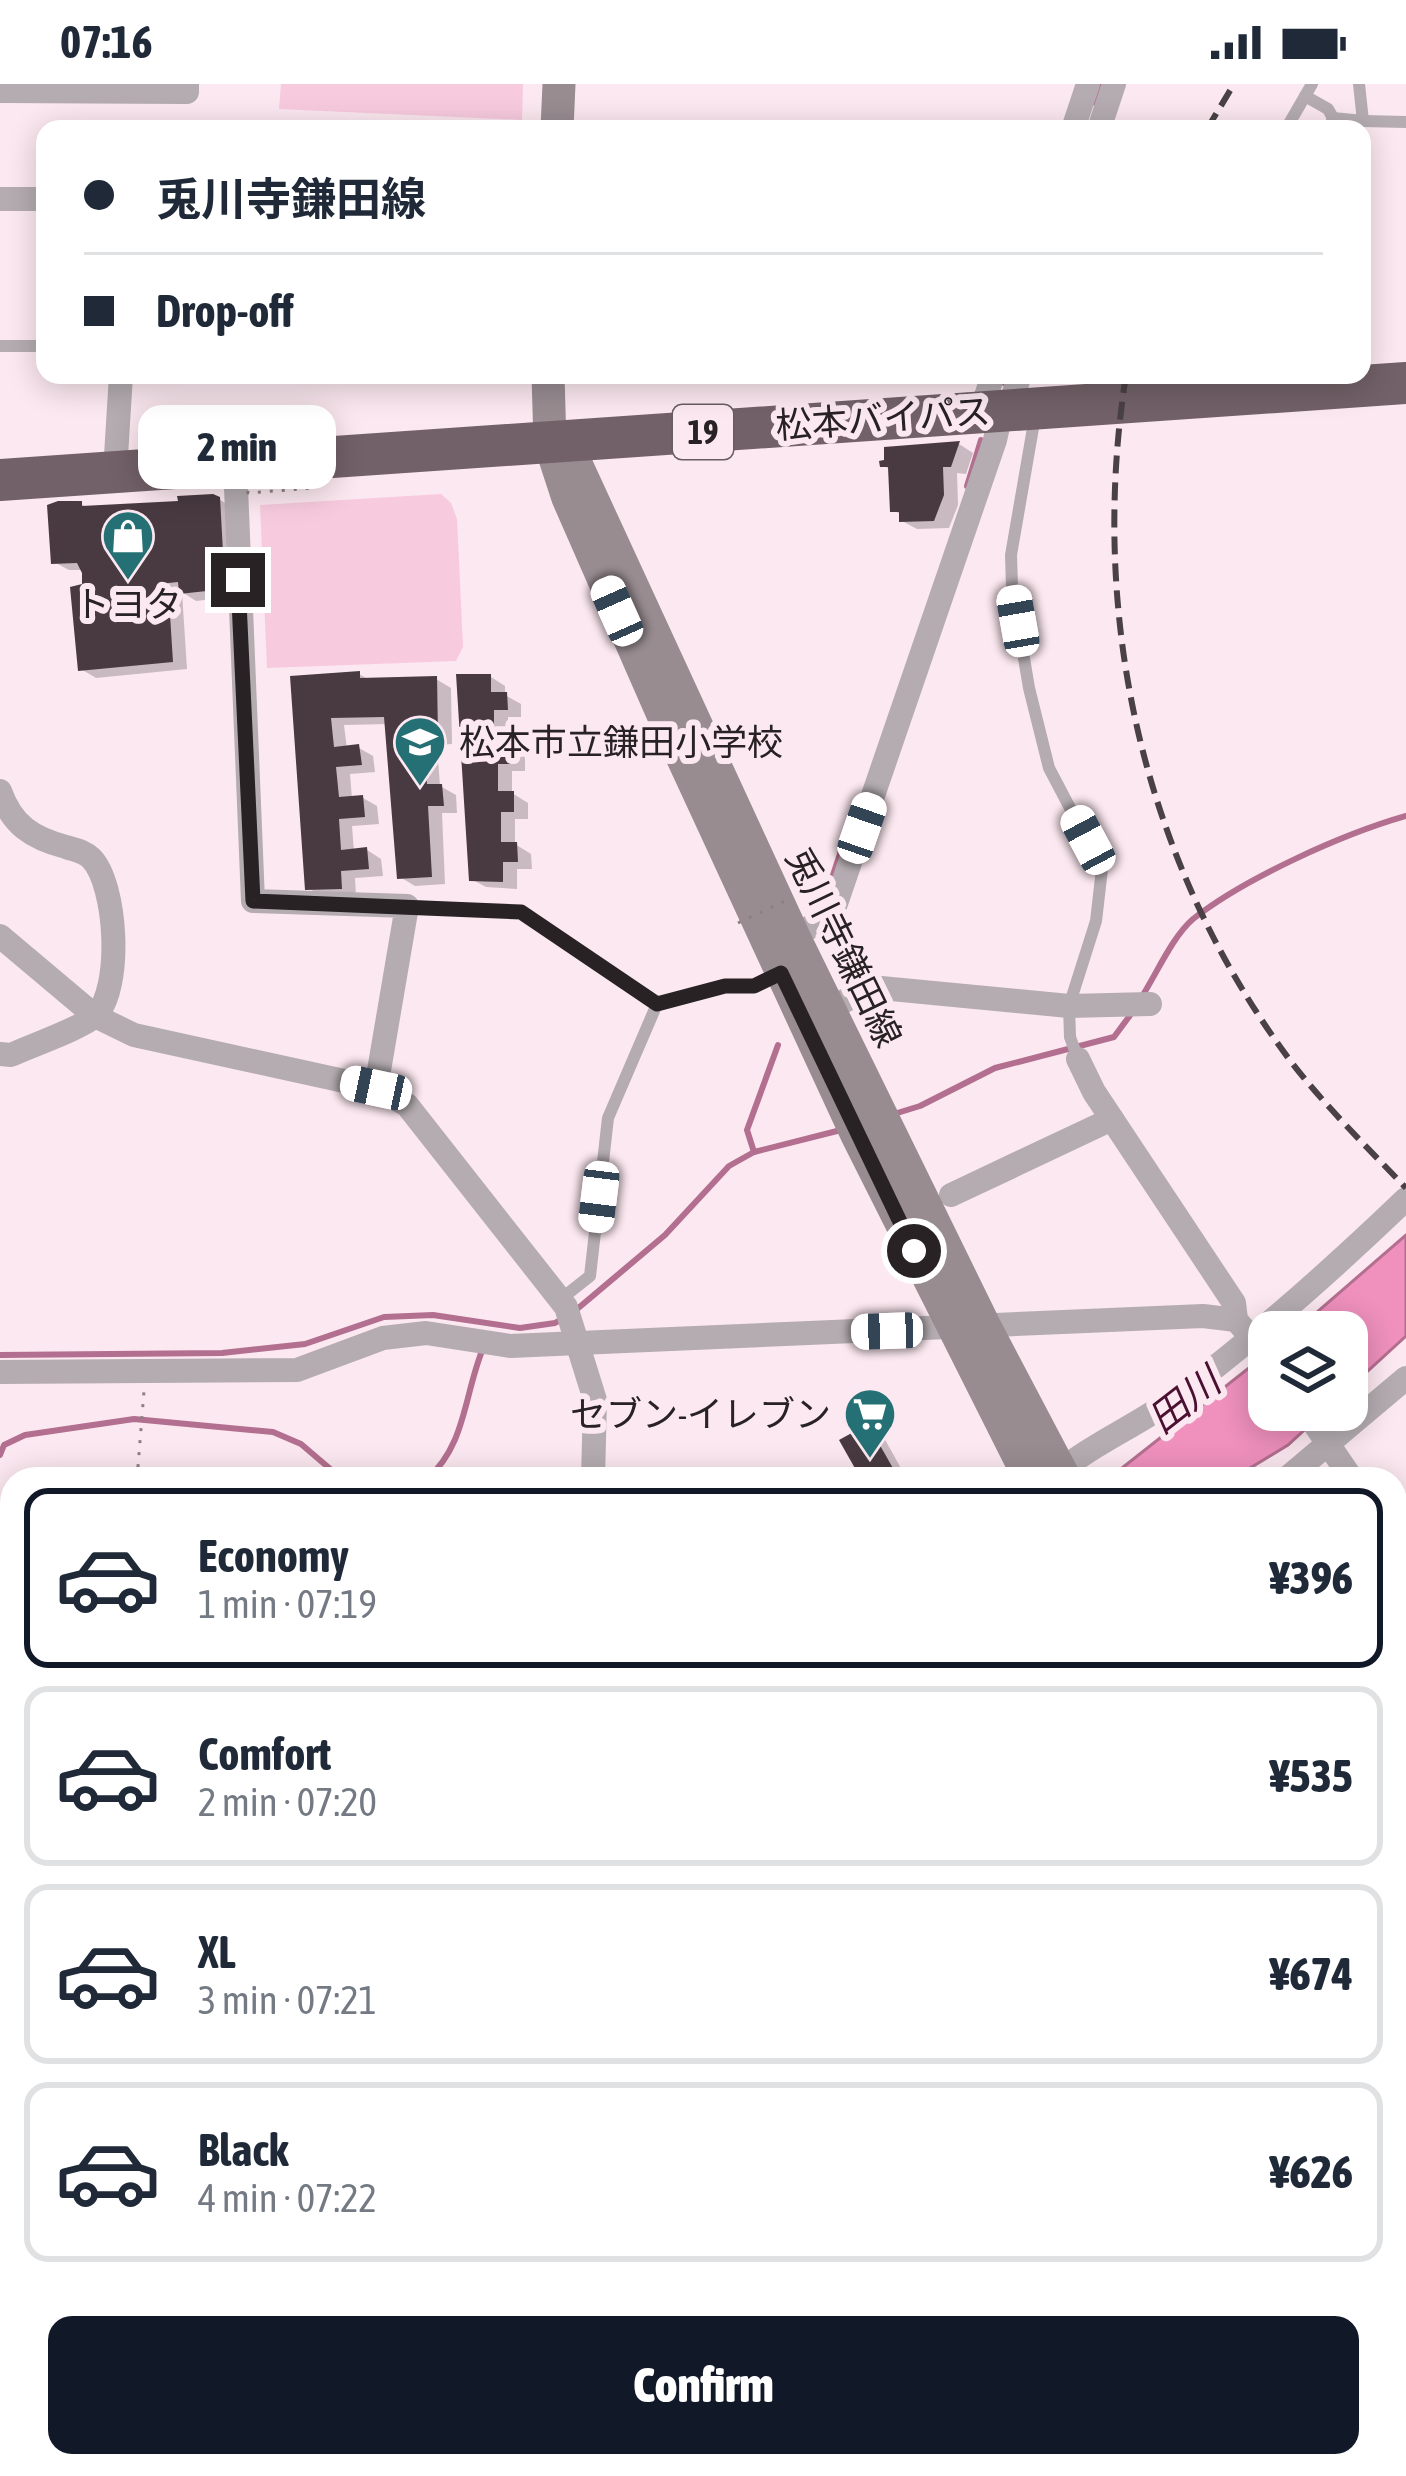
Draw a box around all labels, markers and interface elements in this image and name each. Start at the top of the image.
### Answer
text: 07:16 [60,16,153,68]
text: 兎川寺鎌田線 [156,173,426,225]
text: Drop-off [156,285,294,337]
street label: 松本バイパス [774,390,992,446]
road number: 19 [673,405,733,459]
callout: 2 min [139,406,337,490]
text: 2 min [197,425,277,469]
shop icon: トヨタ [100,508,156,582]
route end [211,553,265,607]
car [586,571,648,651]
car [994,582,1042,660]
place label: トヨタ [74,583,182,625]
school or university icon: 松本市立鎌田小学校 [392,714,448,788]
place label: 松本市立鎌田小学校 [459,721,783,763]
car [833,788,891,868]
car [1055,800,1121,880]
street label: 兎川寺鎌田線 [778,841,910,1053]
car [337,1063,415,1113]
car [577,1159,621,1235]
route start [887,1224,941,1278]
map controls [1248,1311,1368,1431]
button: layers [1248,1311,1368,1431]
car [850,1312,924,1350]
water label: 田川 [1140,1356,1231,1441]
supermarket icon: セブン-イレブン [842,1386,898,1460]
place label: セブン-イレブン [570,1393,831,1435]
icon: car [54,1524,162,1632]
text: Economy [198,1530,349,1582]
text: ¥396 [1270,1552,1353,1604]
text: 1 min · 07:19 [198,1582,377,1626]
icon: car [54,1722,162,1830]
text: Comfort [198,1728,331,1780]
text: ¥535 [1270,1750,1353,1802]
text: 2 min · 07:20 [198,1780,377,1824]
icon: car [54,1920,162,2028]
text: XL [198,1926,236,1978]
text: ¥674 [1270,1948,1353,2000]
text: 3 min · 07:21 [198,1978,377,2022]
icon: car [54,2118,162,2226]
text: Black [198,2124,289,2176]
text: ¥626 [1270,2146,1353,2198]
text: 4 min · 07:22 [198,2176,377,2220]
button: Confirm [48,2316,1359,2454]

